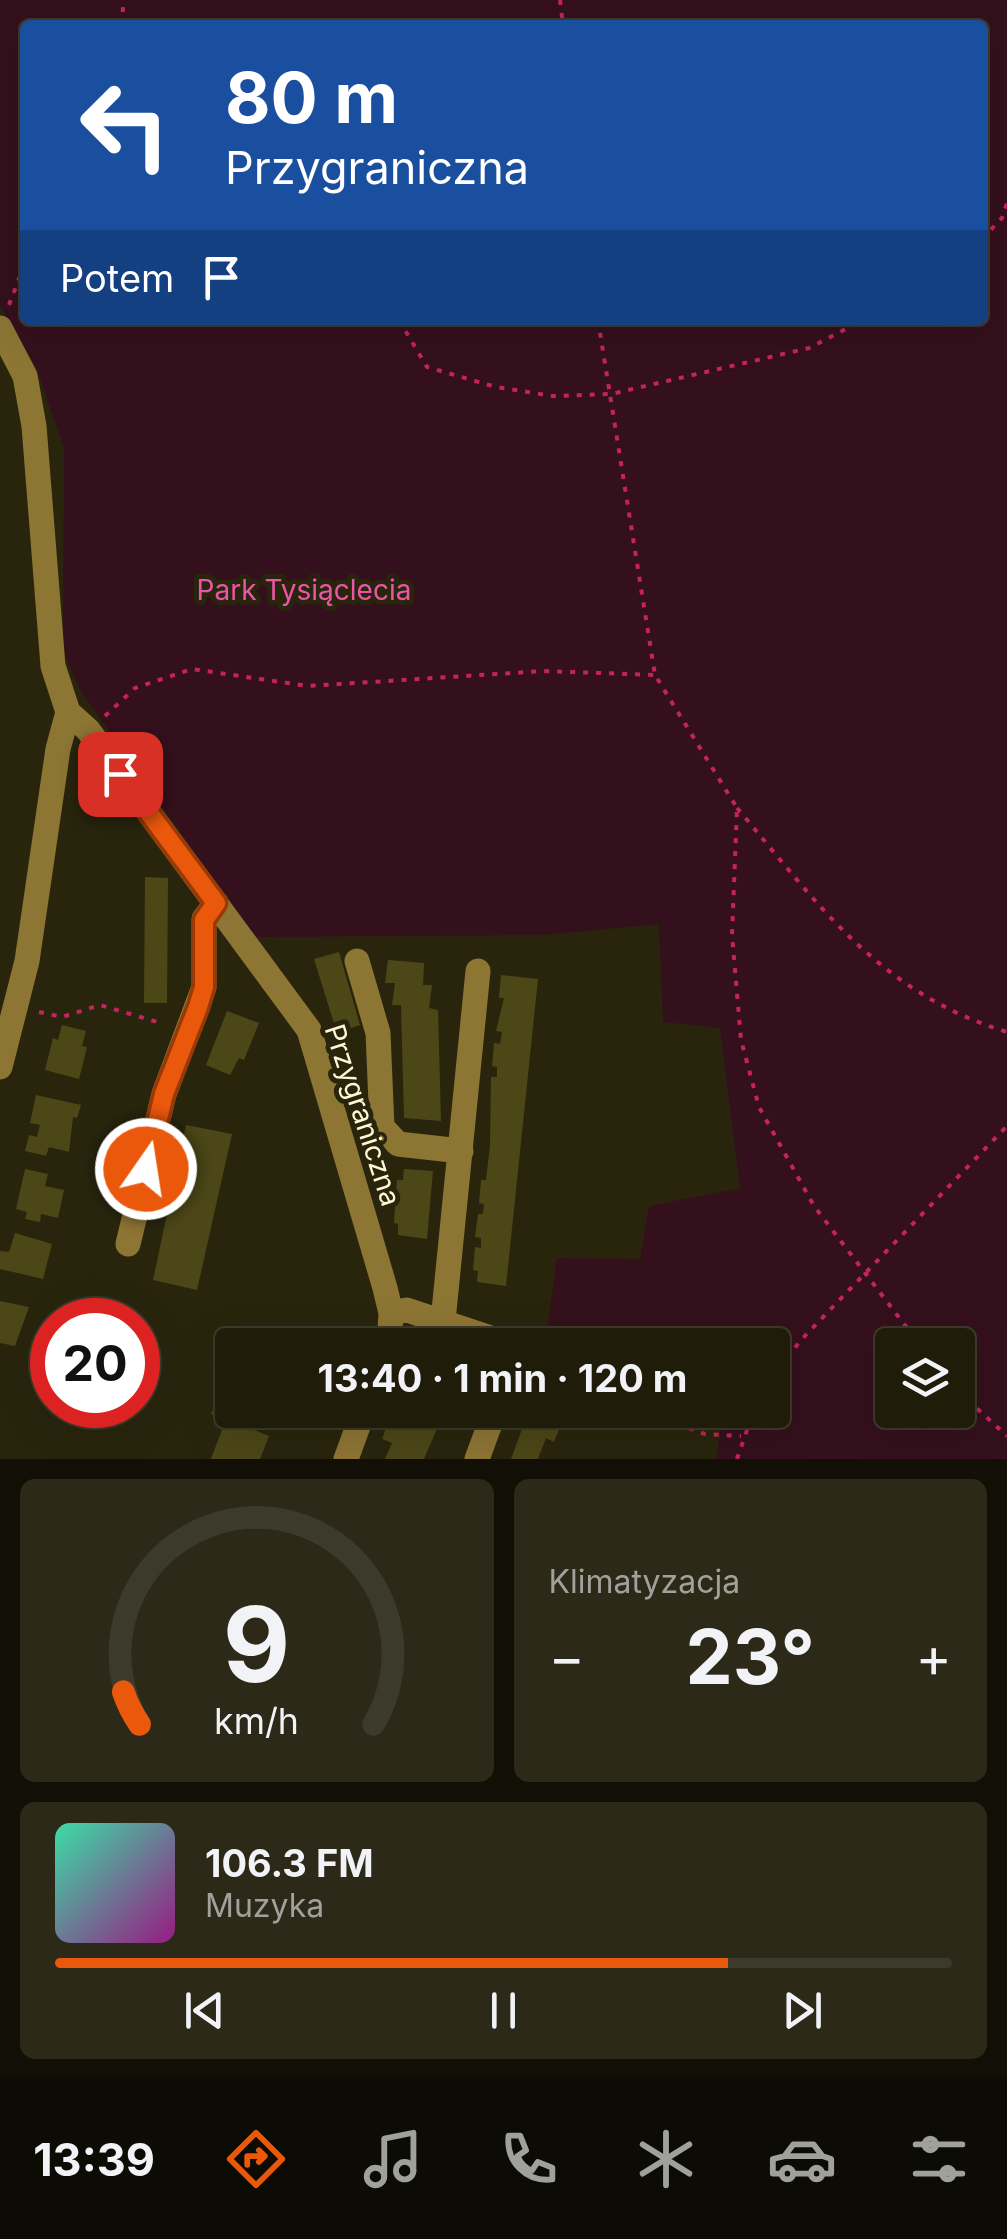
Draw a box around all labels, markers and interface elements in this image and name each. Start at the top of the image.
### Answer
text: 80 m [225,55,398,140]
icon: left [60,60,190,190]
text: Przygraniczna [225,140,529,195]
icon: arrive [194,250,249,305]
text: Potem [60,255,174,301]
park label: Park Tysiąclecia [197,573,411,607]
pin [78,732,163,817]
icon: arrive [93,747,148,802]
street label: Przygraniczna [318,1020,408,1210]
position arrow [94,1117,198,1221]
speed limit sign: 20 [30,1298,160,1428]
map controls [875,1328,975,1428]
button: layers [875,1328,975,1428]
text: 13:40 · 1 min · 120 m [318,1355,687,1401]
text: Klimatyzacja [549,1562,740,1601]
text: 9 [223,1581,291,1707]
text: 23° [685,1611,815,1702]
text: − [549,1624,585,1690]
text: + [916,1624,952,1690]
text: km/h [214,1699,299,1743]
text: 106.3 FM [205,1840,374,1886]
text: Muzyka [205,1886,324,1925]
icon: previous [177,1983,232,2038]
icon: pause [476,1983,531,2038]
icon: next [775,1983,830,2038]
icon: directions [221,2124,291,2194]
icon: music [358,2124,428,2194]
icon: phone [494,2124,564,2194]
icon: climate [631,2124,701,2194]
icon: car [767,2124,837,2194]
icon: filters [904,2124,974,2194]
text: 13:39 [33,2132,155,2187]

